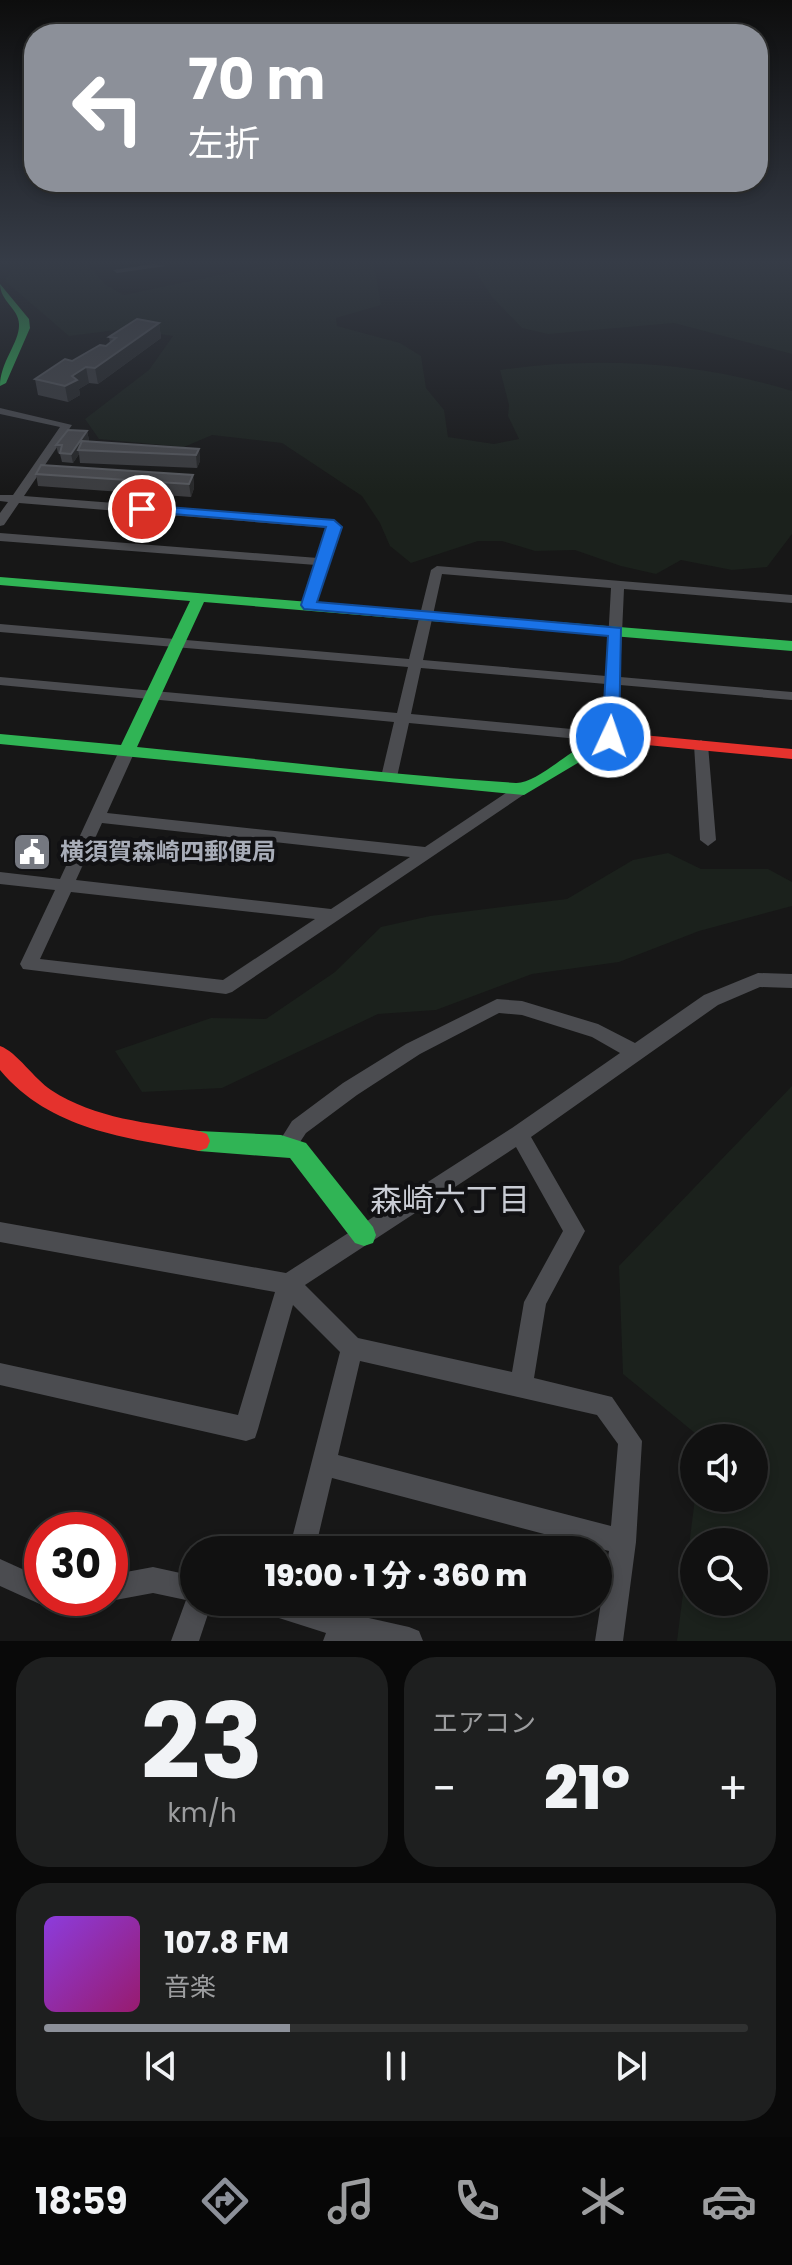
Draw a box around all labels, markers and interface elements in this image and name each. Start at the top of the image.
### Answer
text: 70 m [188,40,326,119]
icon: left [56,56,160,160]
text: 左折 [188,118,260,169]
pin [108,475,176,543]
icon: arrive [120,487,164,531]
position arrow [568,695,652,779]
public building icon: 横須賀森崎四郵便局 [11,831,53,873]
place label: 横須賀森崎四郵便局 [60,835,276,868]
district label: 森崎六丁目 [370,1177,530,1222]
map controls [680,1424,768,1616]
button: sound [680,1424,768,1512]
speed limit sign: 30 [24,1512,128,1616]
button: search [680,1528,768,1616]
text: 19:00 · 1 分 · 360 m [265,1554,527,1597]
text: 23 [141,1669,263,1814]
text: エアコン [432,1705,536,1741]
text: 21° [544,1746,630,1830]
text: − [432,1758,456,1819]
text: + [718,1758,748,1819]
text: km/h [167,1795,237,1831]
text: 107.8 FM [164,1921,289,1964]
text: 音楽 [164,1969,216,2005]
icon: previous [139,2044,183,2088]
icon: pause [374,2044,418,2088]
icon: next [609,2044,653,2088]
icon: directions [197,2173,253,2229]
icon: music [323,2173,379,2229]
icon: phone [449,2173,505,2229]
icon: climate [575,2173,631,2229]
icon: car [701,2173,757,2229]
text: 18:59 [35,2176,128,2227]

